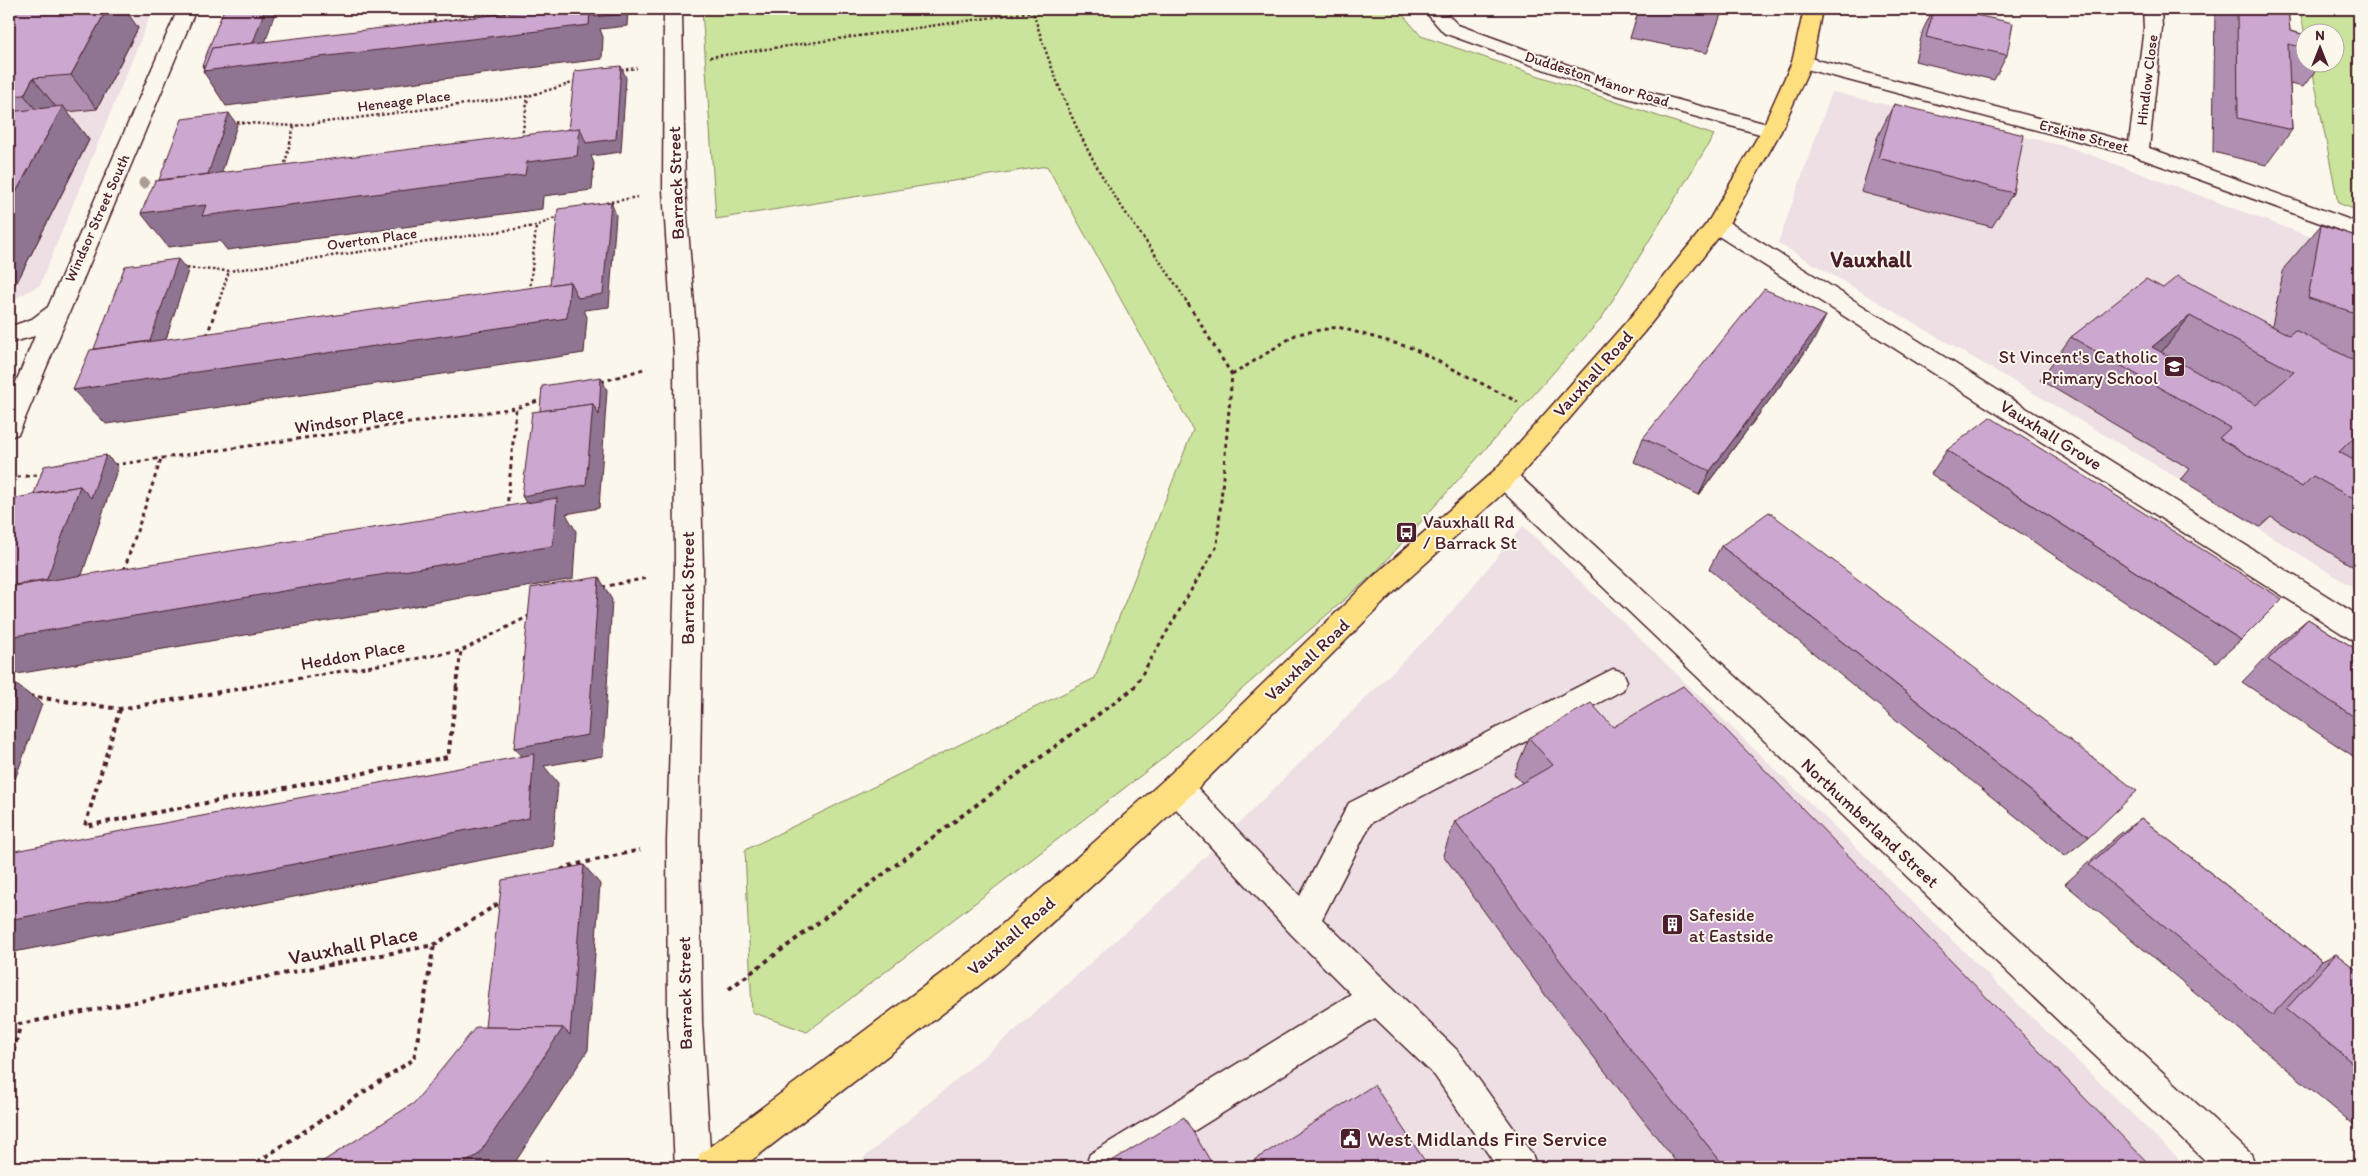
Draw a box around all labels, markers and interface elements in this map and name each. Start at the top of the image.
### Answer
north arrow [2296,22,2346,72]
text: N [2315,27,2325,44]
street label: Hindlow Close [2132,33,2162,127]
street label: Duddeston Manor Road [1522,47,1672,111]
street label: Heneage Place [356,86,452,116]
street label: Erskine Street [2038,115,2131,157]
street label: Barrack Street [663,126,689,240]
street label: Windsor Street South [61,151,133,285]
street label: Overton Place [326,224,418,254]
district label: Vauxhall [1830,246,1913,273]
street label: Vauxhall Road [1548,326,1638,422]
place label: St Vincent's Catholic Primary School [1999,346,2158,389]
school or university icon: St Vincent's Catholic Primary School [2162,355,2186,379]
street label: Vauxhall Grove [1996,395,2106,475]
street label: Windsor Place [293,401,405,439]
place label: Vauxhall Rd / Barrack St [1423,511,1517,554]
bus stop icon: Vauxhall Rd / Barrack St [1395,520,1419,544]
street label: Barrack Street [677,531,699,645]
street label: Vauxhall Road [1260,614,1354,706]
street label: Heddon Place [299,635,407,675]
street label: Northumberland Street [1797,753,1944,893]
street label: Vauxhall Road [963,892,1060,980]
place label: Safeside at Eastside [1689,904,1773,947]
building icon: Safeside at Eastside [1661,913,1685,937]
street label: Vauxhall Place [286,920,420,970]
street label: Barrack Street [673,936,697,1050]
public building icon: West Midlands Fire Service [1339,1126,1363,1150]
place label: West Midlands Fire Service [1367,1126,1607,1151]

